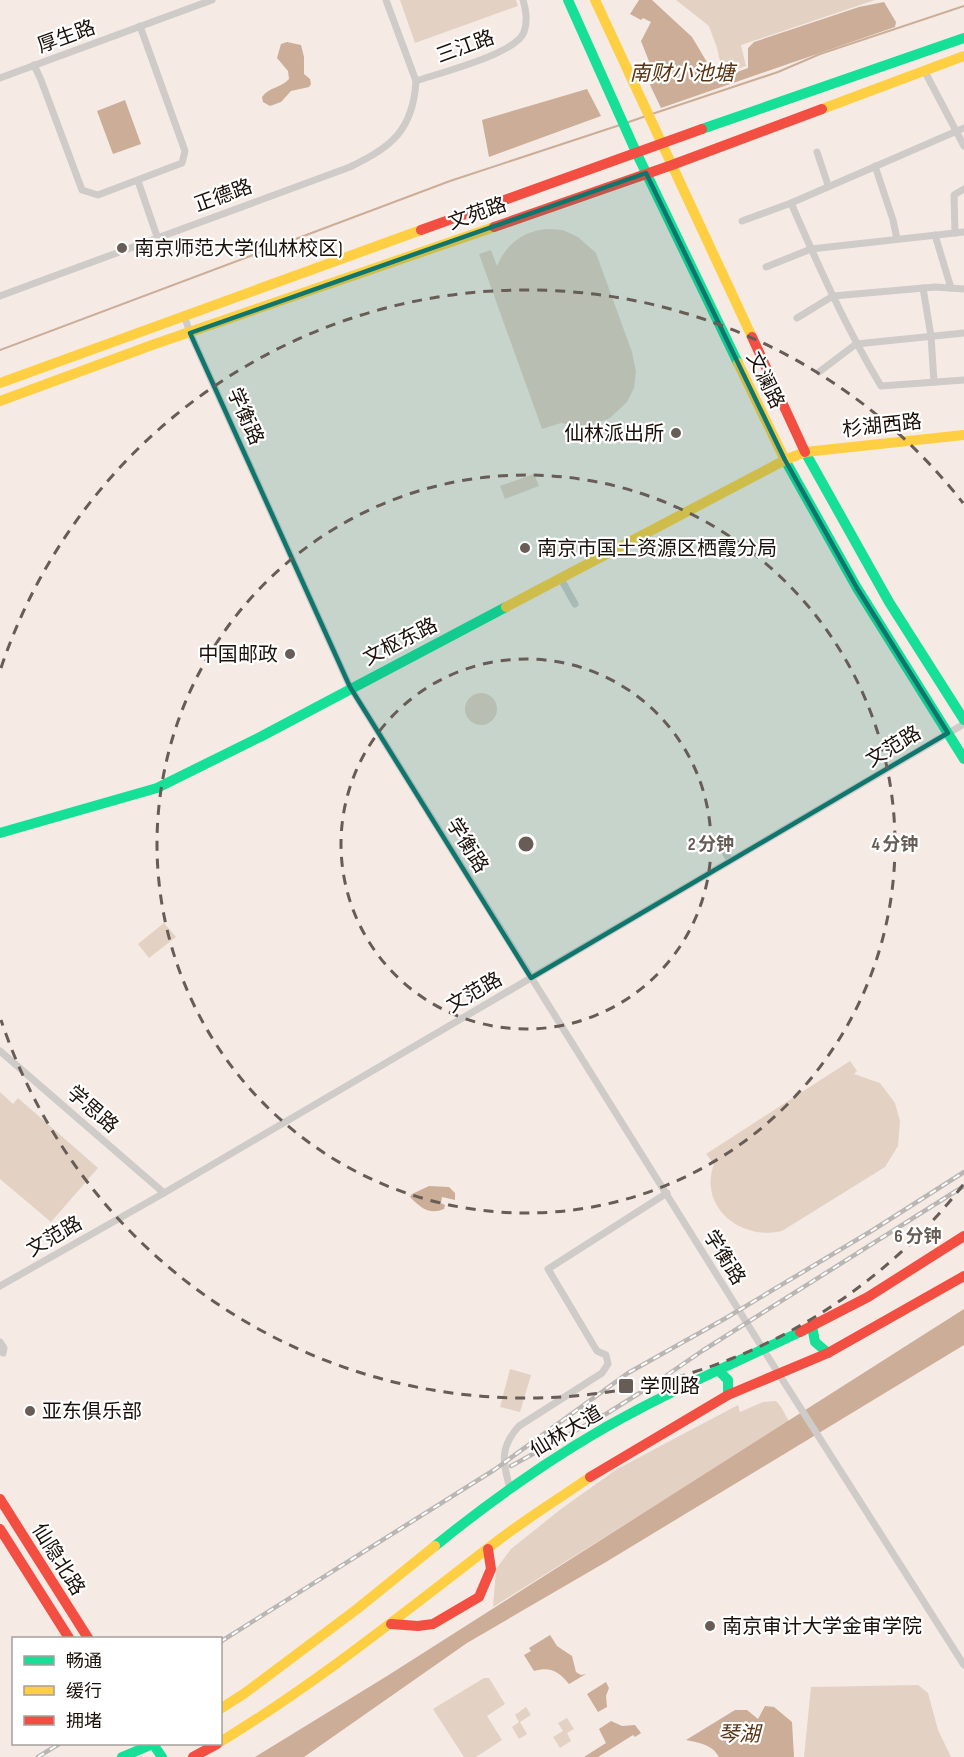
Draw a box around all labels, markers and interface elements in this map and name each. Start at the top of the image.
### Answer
street label: 厚生路 [34,15,99,58]
street label: 三江路 [433,25,498,68]
water label: 南财小池塘 [630,61,737,86]
street label: 正德路 [191,174,256,217]
street label: 文苑路 [445,193,510,235]
place label: 南京师范大学(仙林校区) [134,237,343,261]
marker: 南京师范大学(仙林校区) [115,241,129,255]
street label: 文澜路 [741,348,789,413]
street label: 学衡路 [222,384,268,449]
street label: 杉湖西路 [841,410,923,442]
place label: 仙林派出所 [564,422,664,446]
marker: 仙林派出所 [669,426,683,440]
place label: 南京市国土资源区栖霞分局 [537,537,777,561]
marker: 南京市国土资源区栖霞分局 [518,541,532,555]
street label: 文枢东路 [359,613,442,671]
place label: 中国邮政 [198,643,278,667]
marker: 中国邮政 [283,647,297,661]
street label: 文范路 [862,721,925,773]
street label: 学衡路 [441,814,493,877]
centre of rings [516,834,536,854]
text: 2 分钟 [688,834,734,855]
text: 4 分钟 [871,834,919,855]
street label: 文范路 [443,967,506,1018]
street label: 学思路 [62,1081,123,1138]
street label: 文范路 [23,1211,86,1262]
street label: 学衡路 [698,1226,750,1289]
text: 6 分钟 [894,1226,942,1247]
place label: 学则路 [640,1375,700,1399]
marker: 学则路 [617,1377,635,1395]
place label: 亚东俱乐部 [42,1400,142,1424]
street label: 仙林大道 [526,1401,607,1463]
marker: 亚东俱乐部 [23,1404,37,1418]
street label: 仙隐北路 [27,1519,90,1600]
place label: 南京审计大学金审学院 [722,1615,922,1639]
marker: 南京审计大学金审学院 [703,1619,717,1633]
legend [12,1637,222,1745]
text: 畅通 [66,1651,102,1672]
text: 缓行 [66,1681,102,1702]
text: 拥堵 [66,1711,102,1732]
water label: 琴湖 [718,1722,763,1747]

